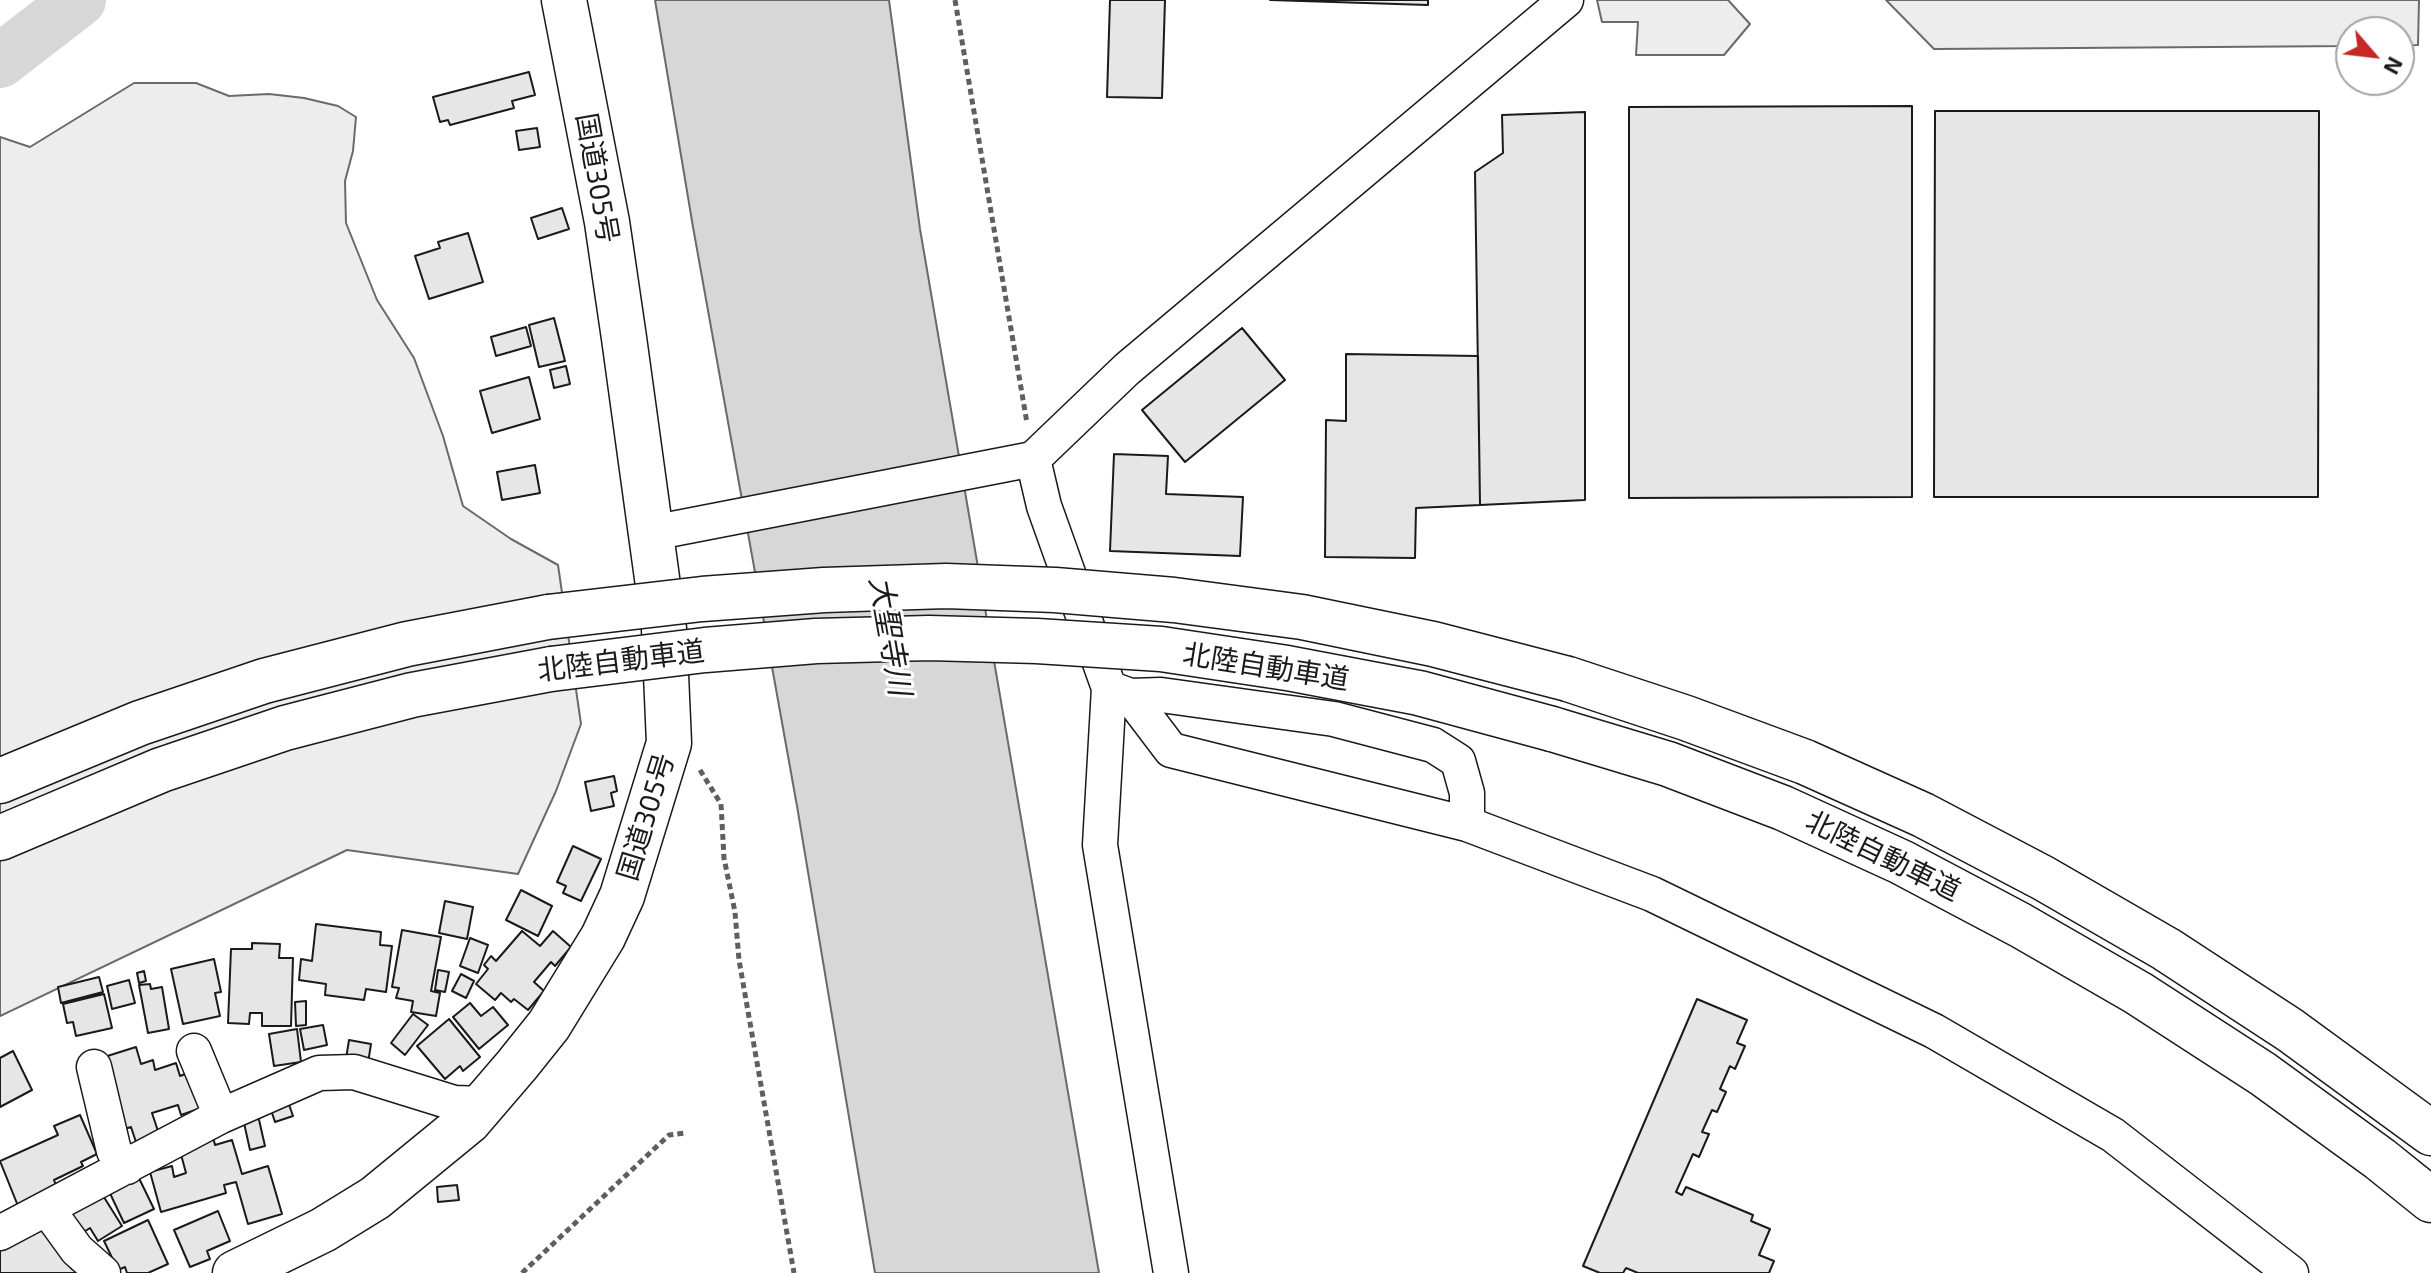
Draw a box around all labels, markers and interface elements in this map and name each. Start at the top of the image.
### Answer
north arrow [2335,16,2415,96]
text: N [2379,53,2410,79]
street label: 国道305号 [569,110,625,246]
water label: 大聖寺川 [862,574,918,698]
street label: 北陸自動車道 [536,634,706,688]
street label: 北陸自動車道 [1180,637,1352,697]
street label: 国道305号 [611,749,681,885]
street label: 北陸自動車道 [1800,804,1966,908]

